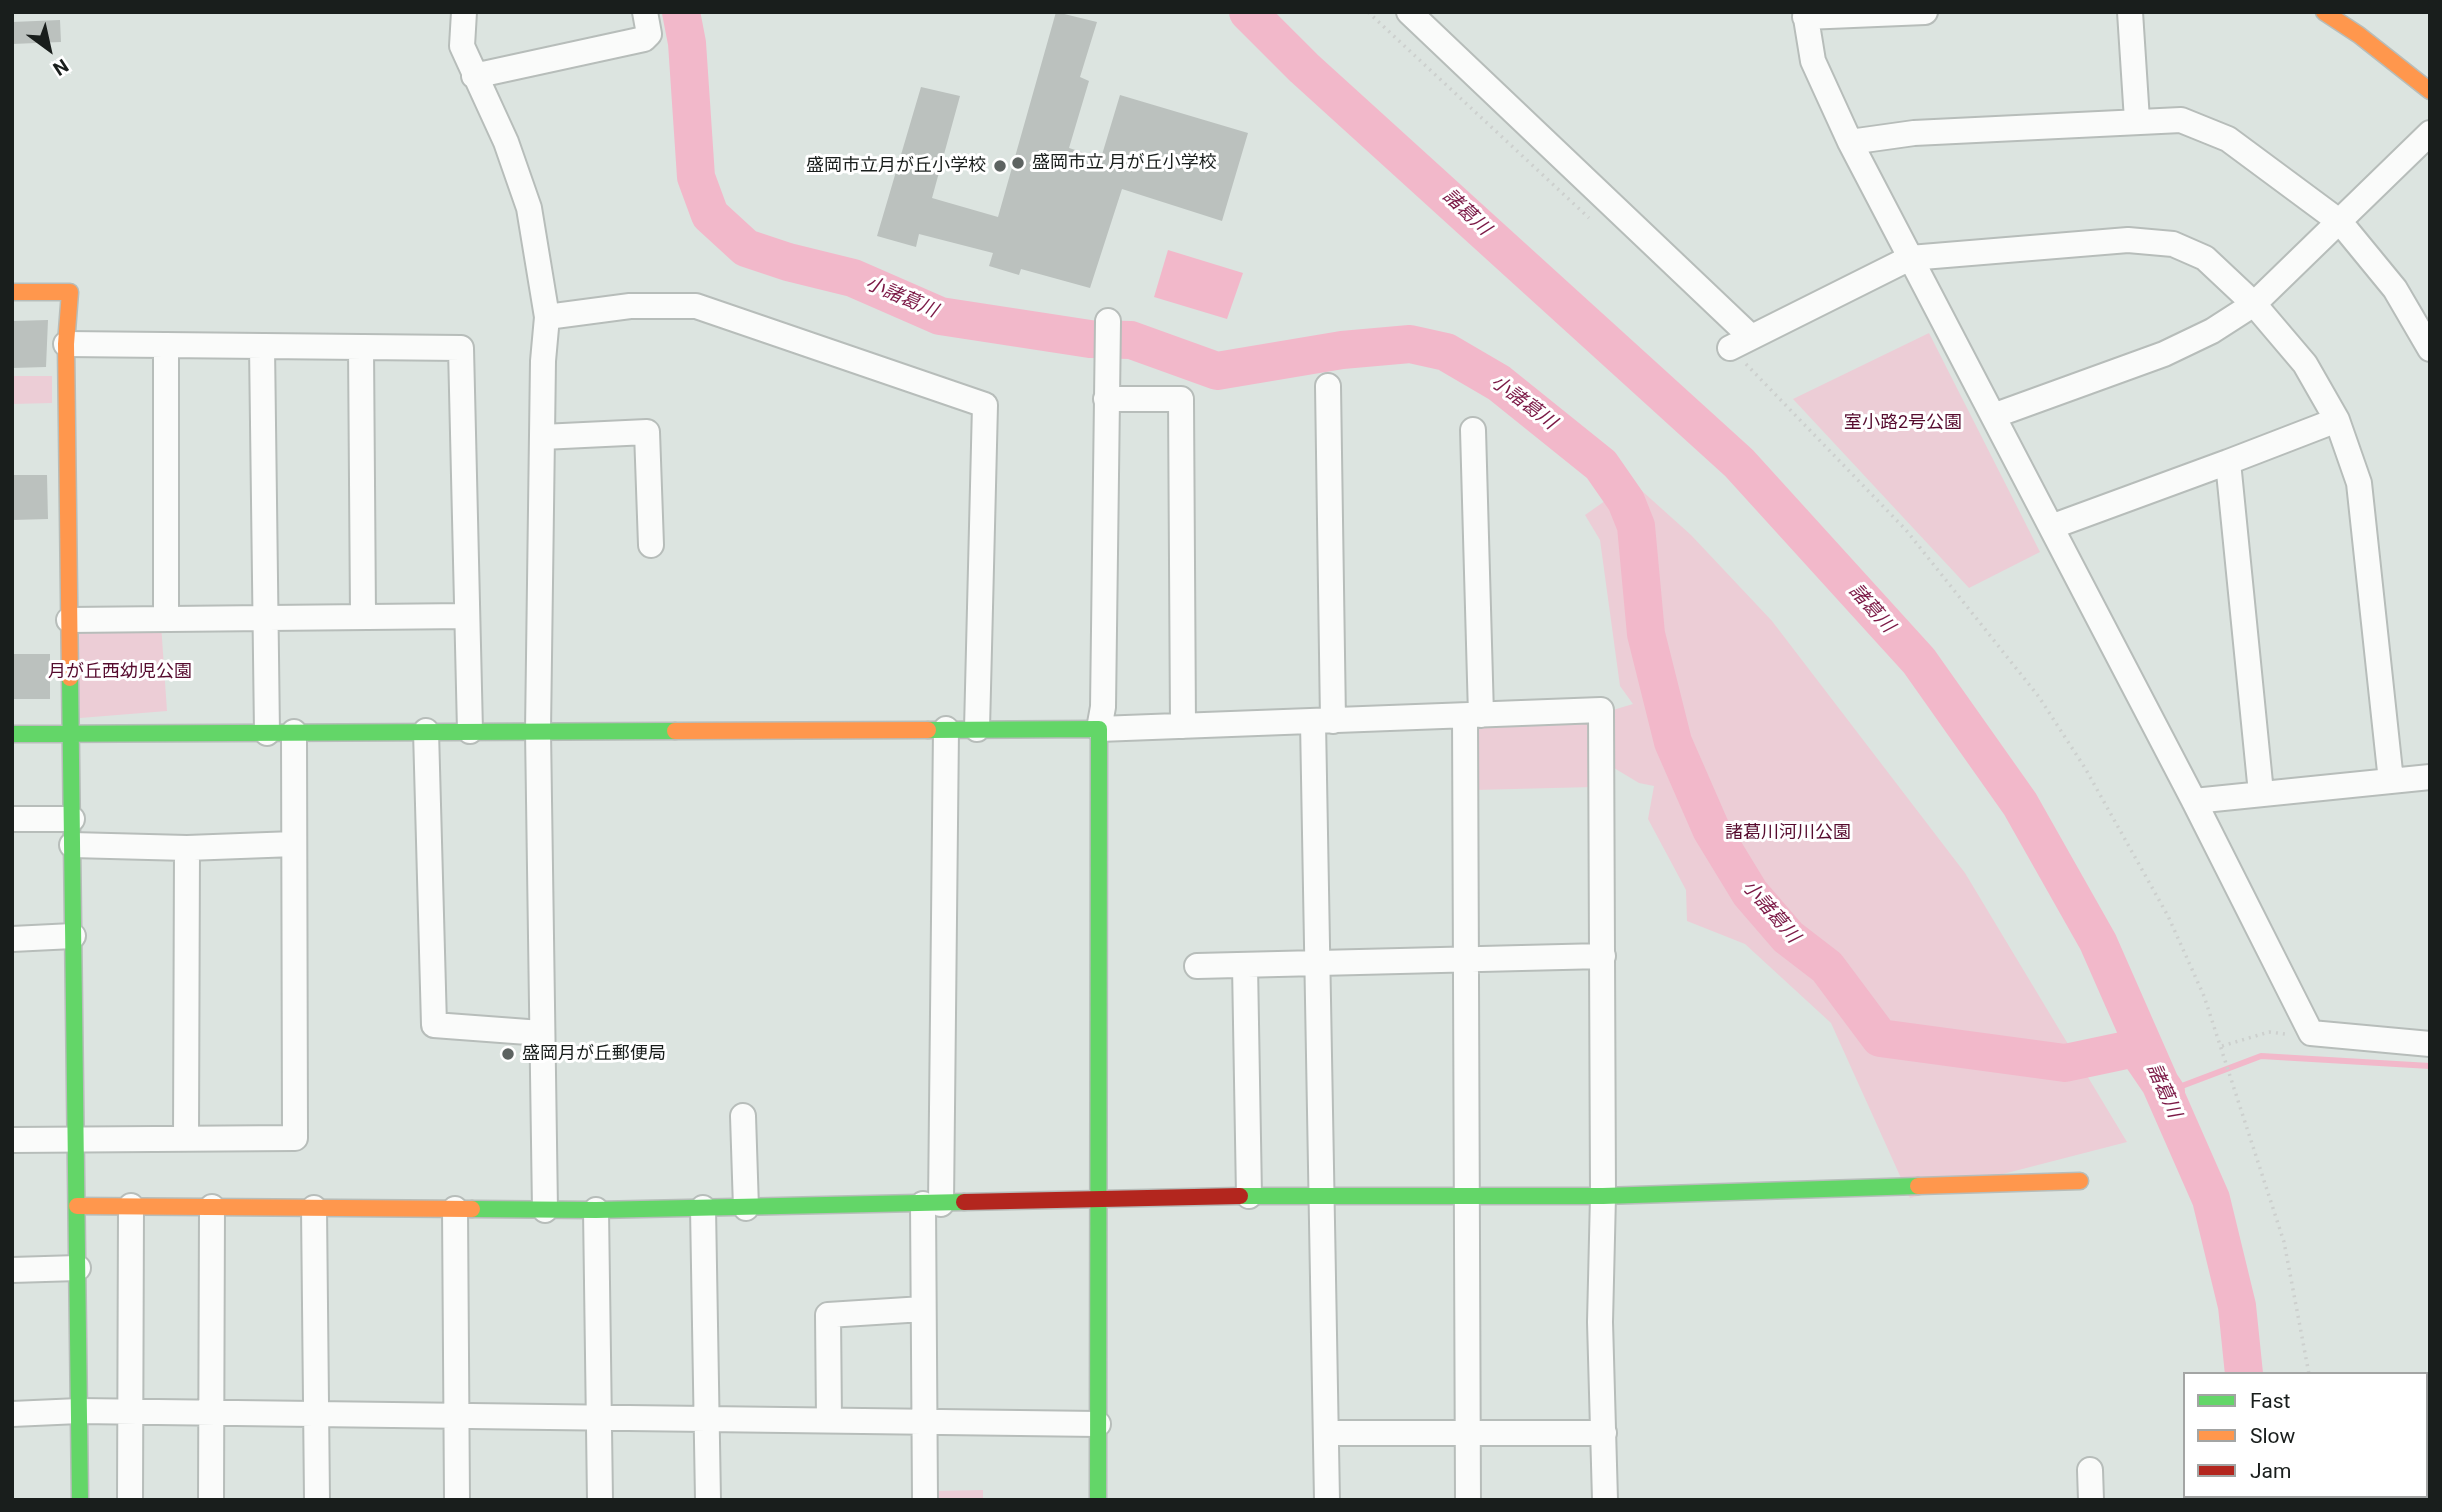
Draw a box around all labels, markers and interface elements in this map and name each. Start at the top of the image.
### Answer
north arrow [14,14,84,84]
text: N [49,54,73,80]
place label: 盛岡市立 月が丘小学校 [1032,152,1216,174]
place label: 盛岡市立月が丘小学校 [806,155,986,177]
marker: 盛岡市立 月が丘小学校 [1010,155,1026,171]
marker: 盛岡市立月が丘小学校 [992,158,1008,174]
water label: 諸葛川 [1437,185,1495,241]
water label: 小諸葛川 [862,273,940,323]
water label: 小諸葛川 [1486,371,1560,435]
park label: 室小路2号公園 [1844,412,1962,434]
water label: 諸葛川 [1843,580,1899,638]
park label: 月が丘西幼児公園 [48,661,192,683]
park label: 諸葛川河川公園 [1725,822,1851,844]
water label: 小諸葛川 [1736,876,1804,948]
place label: 盛岡月が丘郵便局 [522,1043,666,1065]
marker: 盛岡月が丘郵便局 [500,1046,516,1062]
water label: 諸葛川 [2141,1060,2185,1122]
legend [2183,1372,2428,1498]
text: Fast [2250,1389,2290,1413]
text: Slow [2250,1424,2295,1448]
text: Jam [2250,1459,2291,1483]

